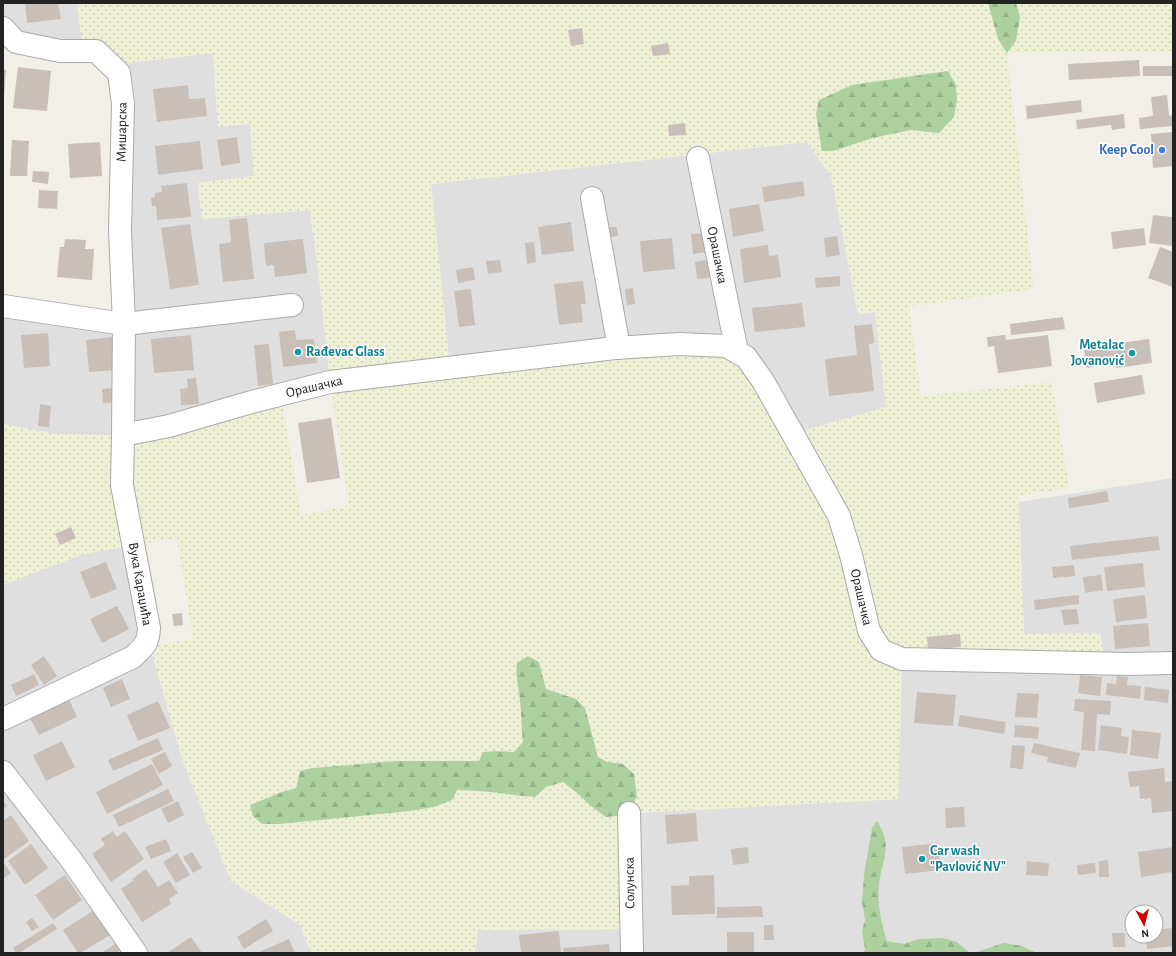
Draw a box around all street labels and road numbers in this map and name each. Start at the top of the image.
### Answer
street label: Мишарска [114,101,130,162]
street label: Орашачка [705,225,730,285]
street label: Орашачка [284,374,344,400]
street label: Вука Караџића [126,541,154,628]
street label: Орашачка [848,567,874,627]
street label: Солунска [623,856,637,909]

